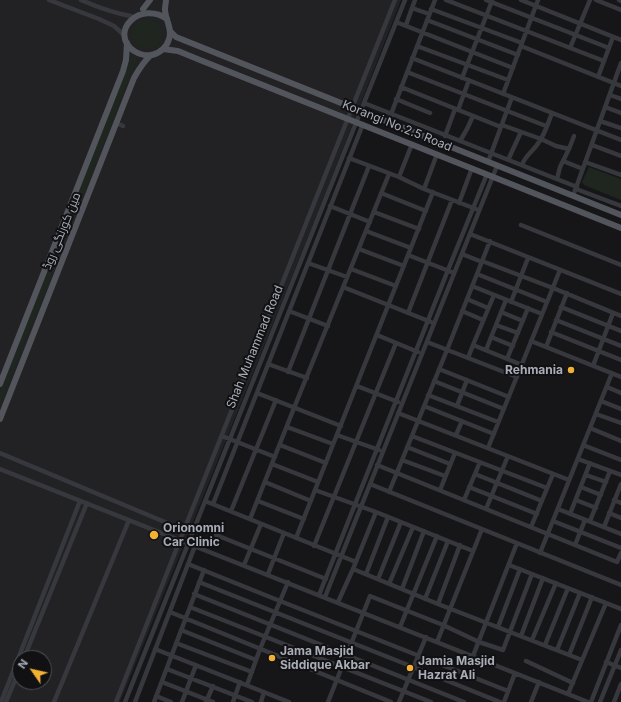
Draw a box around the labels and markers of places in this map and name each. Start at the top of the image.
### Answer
place label: Rehmania [505,363,563,377]
marker: Rehmania [566,365,576,375]
place label: Orionomni Car Clinic [163,521,224,549]
marker: Orionomni Car Clinic [148,529,160,541]
place label: Jama Masjid Siddique Akbar [280,644,370,672]
marker: Jama Masjid Siddique Akbar [267,653,277,663]
place label: Jamia Masjid Hazrat Ali [418,654,495,682]
marker: Jamia Masjid Hazrat Ali [405,663,415,673]

